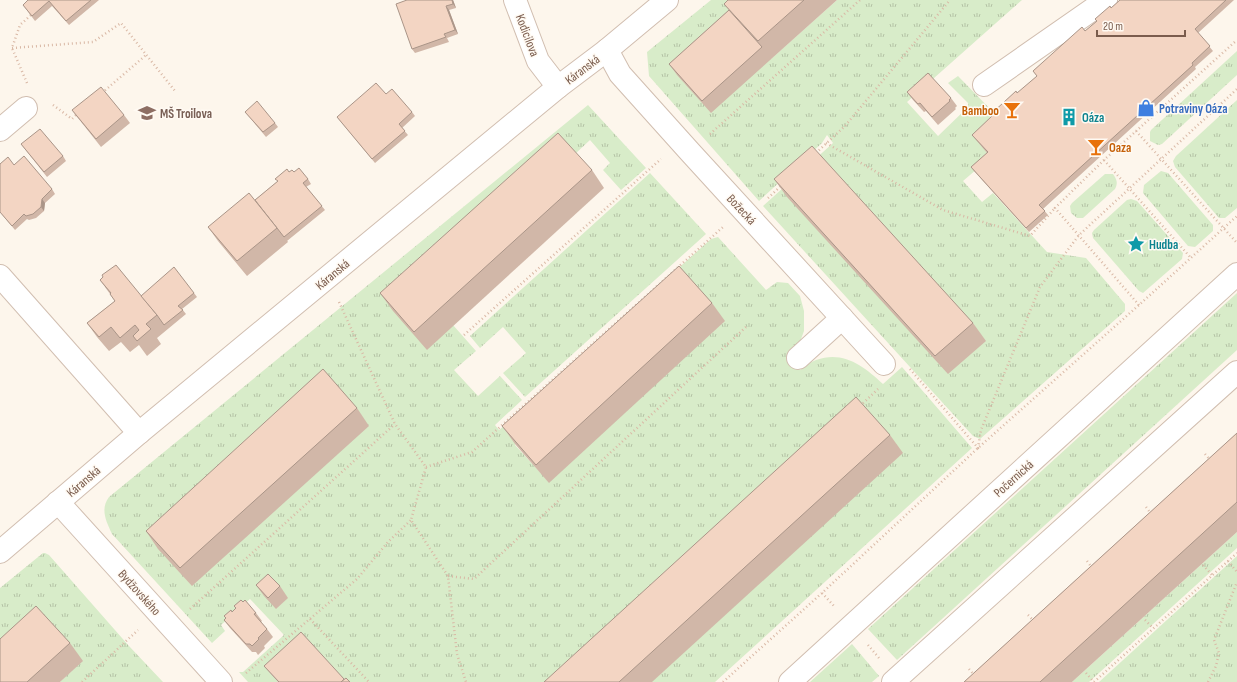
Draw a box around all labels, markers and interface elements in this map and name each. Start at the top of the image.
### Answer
street label: Kodicilova [512,12,542,59]
scale bar [1097,12,1185,38]
text: 20 m [1103,19,1123,34]
street label: Káranská [562,52,603,88]
shop icon: Potraviny Oáza [1136,98,1156,118]
bar icon: Bamboo [1002,100,1022,120]
place label: Potraviny Oáza [1159,101,1227,117]
school or university icon: MŠ Troilova [137,103,157,123]
place label: Bamboo [962,103,999,119]
place label: MŠ Troilova [160,106,212,122]
building icon: Oáza [1059,107,1079,127]
place label: Oáza [1082,110,1104,126]
bar icon: Oaza [1086,137,1106,157]
place label: Oaza [1109,140,1131,156]
street label: Božecká [723,191,759,228]
place icon: Hudba [1126,234,1146,254]
place label: Hudba [1149,237,1178,253]
street label: Káranská [312,256,353,294]
street label: Počernická [990,457,1037,501]
street label: Káranská [63,463,104,501]
street label: Bydžovského [114,566,164,619]

